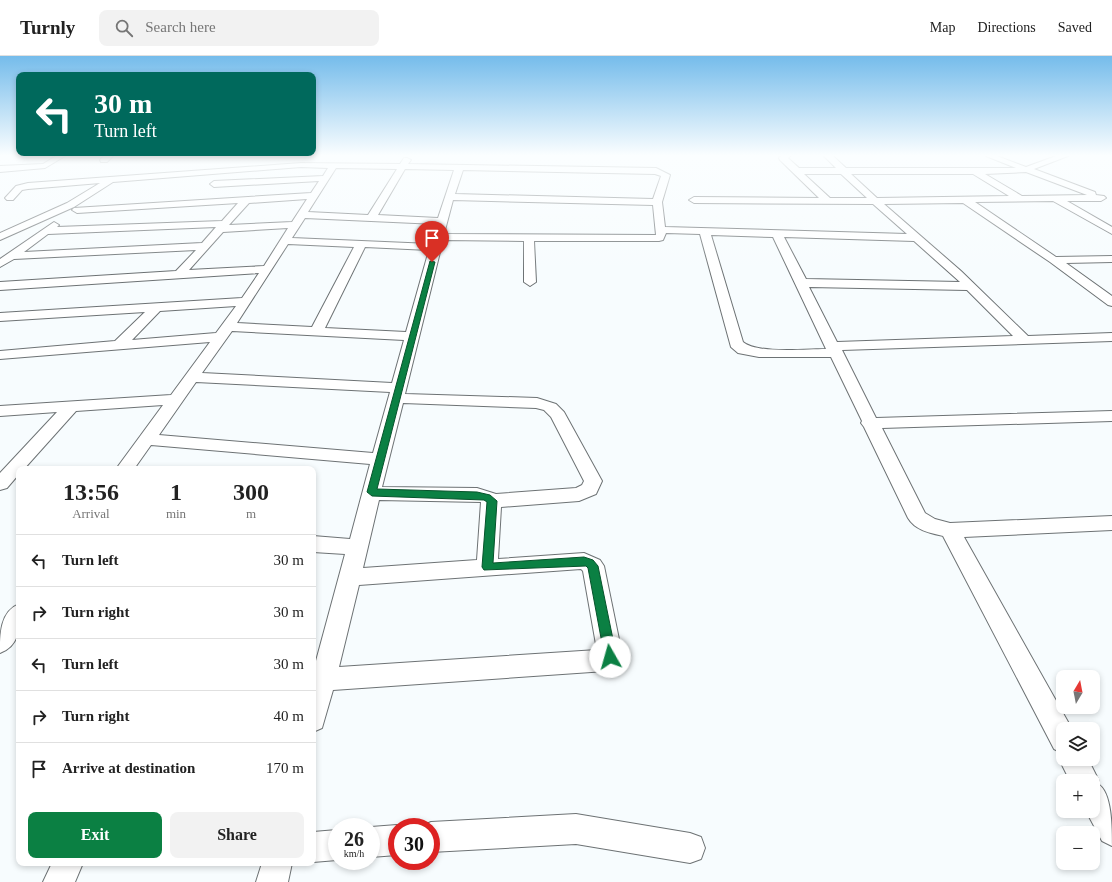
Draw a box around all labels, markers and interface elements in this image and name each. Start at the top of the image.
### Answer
search box [99,10,379,46]
text: Turnly [20,17,75,38]
icon: search [113,17,135,39]
text: Search here [145,19,216,35]
text: Map [930,20,955,35]
text: Directions [977,20,1036,35]
text: Saved [1058,20,1092,35]
icon: left [28,88,80,140]
text: 30 m [94,88,152,119]
text: Turn left [94,121,157,141]
pin [415,221,449,262]
icon: arrive [421,227,443,249]
text: 13:56 [63,479,119,505]
text: 1 [170,479,182,505]
text: 300 [233,479,269,505]
text: Arrival [72,506,110,521]
text: min [166,506,186,521]
text: m [246,506,256,521]
icon: left [28,550,50,572]
text: Turn left [62,552,119,568]
text: 30 m [274,552,304,568]
icon: right [28,602,50,624]
text: Turn right [62,604,129,620]
text: 30 m [274,604,304,620]
position arrow [589,636,631,678]
icon: left [28,654,50,676]
text: Turn left [62,656,119,672]
text: 30 m [274,656,304,672]
north arrow [1056,670,1100,714]
map controls [1056,670,1100,870]
icon: right [28,706,50,728]
text: Turn right [62,708,129,724]
text: 40 m [274,708,304,724]
button: layers [1056,722,1100,766]
icon: arrive [28,758,50,780]
text: Arrive at destination [62,760,195,776]
text: 170 m [266,760,304,776]
button: + [1056,774,1100,818]
button: Exit [28,812,162,858]
button: Share [170,812,304,858]
speed limit sign: 30 [388,818,440,870]
button: − [1056,826,1100,870]
text: 26 [344,828,364,850]
text: km/h [344,848,364,859]

